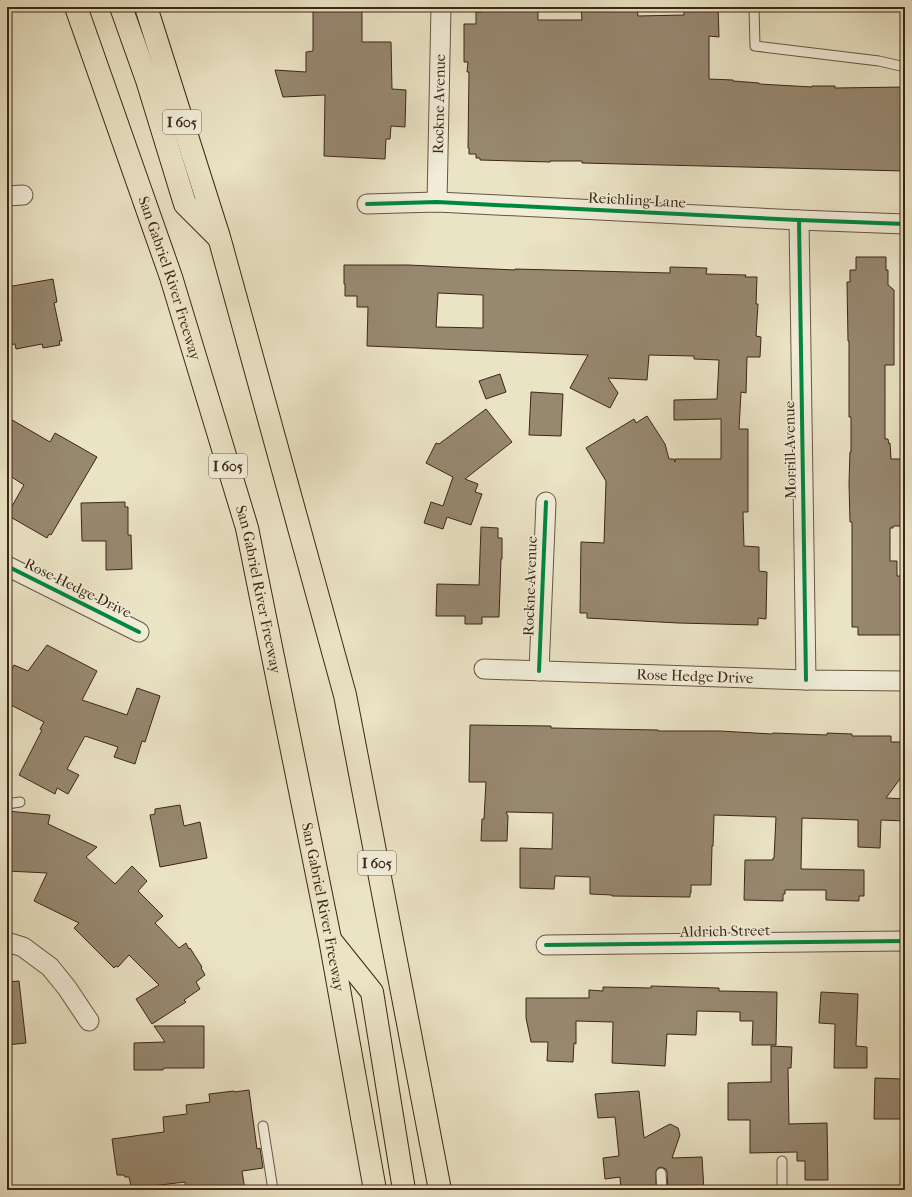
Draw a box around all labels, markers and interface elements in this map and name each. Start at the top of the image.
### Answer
street label: Rockne Avenue [429,53,449,154]
road number: I 605 [163,110,201,134]
street label: Reichling Lane [588,188,687,212]
street label: San Gabriel River Freeway [134,194,205,363]
street label: Morrill Avenue [780,400,800,499]
road number: I 605 [209,454,247,478]
street label: San Gabriel River Freeway [232,503,285,676]
street label: Rockne Avenue [519,535,541,636]
street label: Rose Hedge Drive [21,554,135,622]
street label: Rose Hedge Drive [636,665,754,687]
street label: San Gabriel River Freeway [298,821,348,994]
road number: I 605 [358,851,396,875]
street label: Aldrich Street [679,921,771,941]

